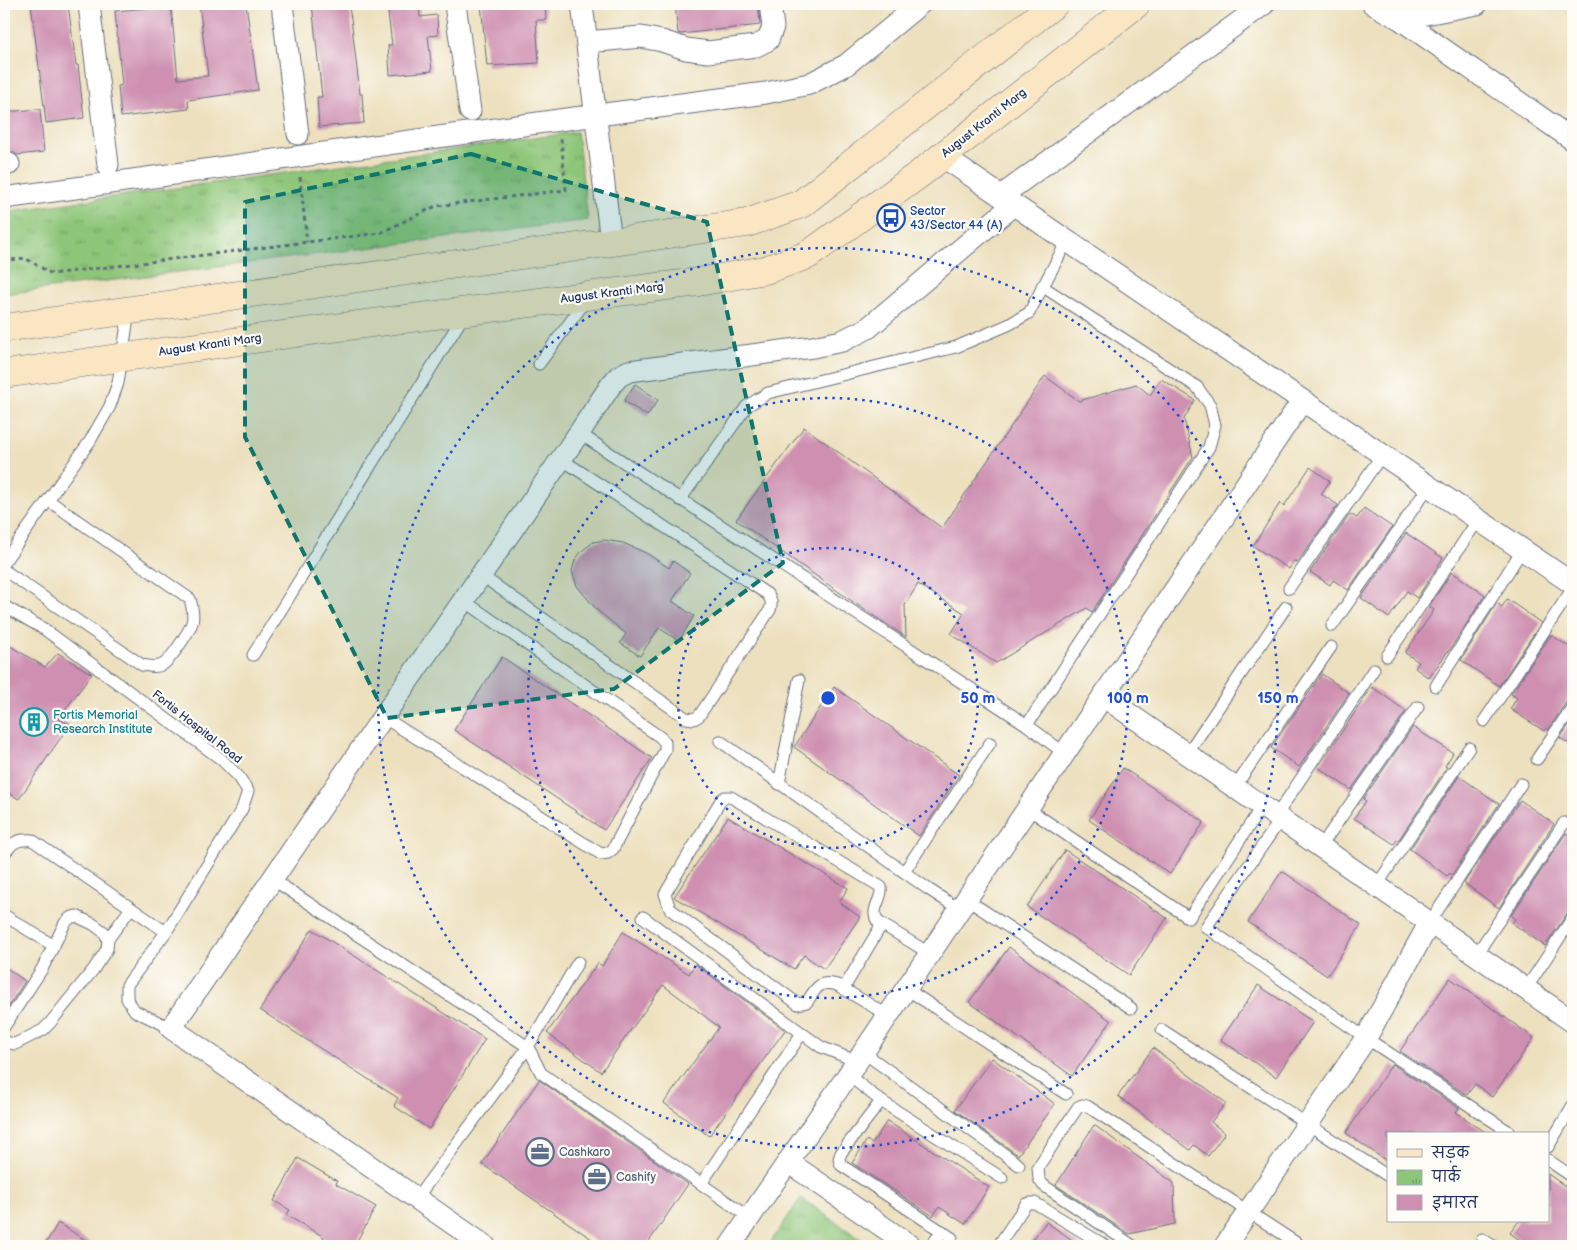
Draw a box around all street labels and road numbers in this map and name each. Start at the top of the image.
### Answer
street label: August Kranti Marg [939,85,1030,161]
street label: August Kranti Marg [560,279,664,307]
street label: August Kranti Marg [158,330,262,360]
street label: Fortis Hospital Road [149,687,245,767]

